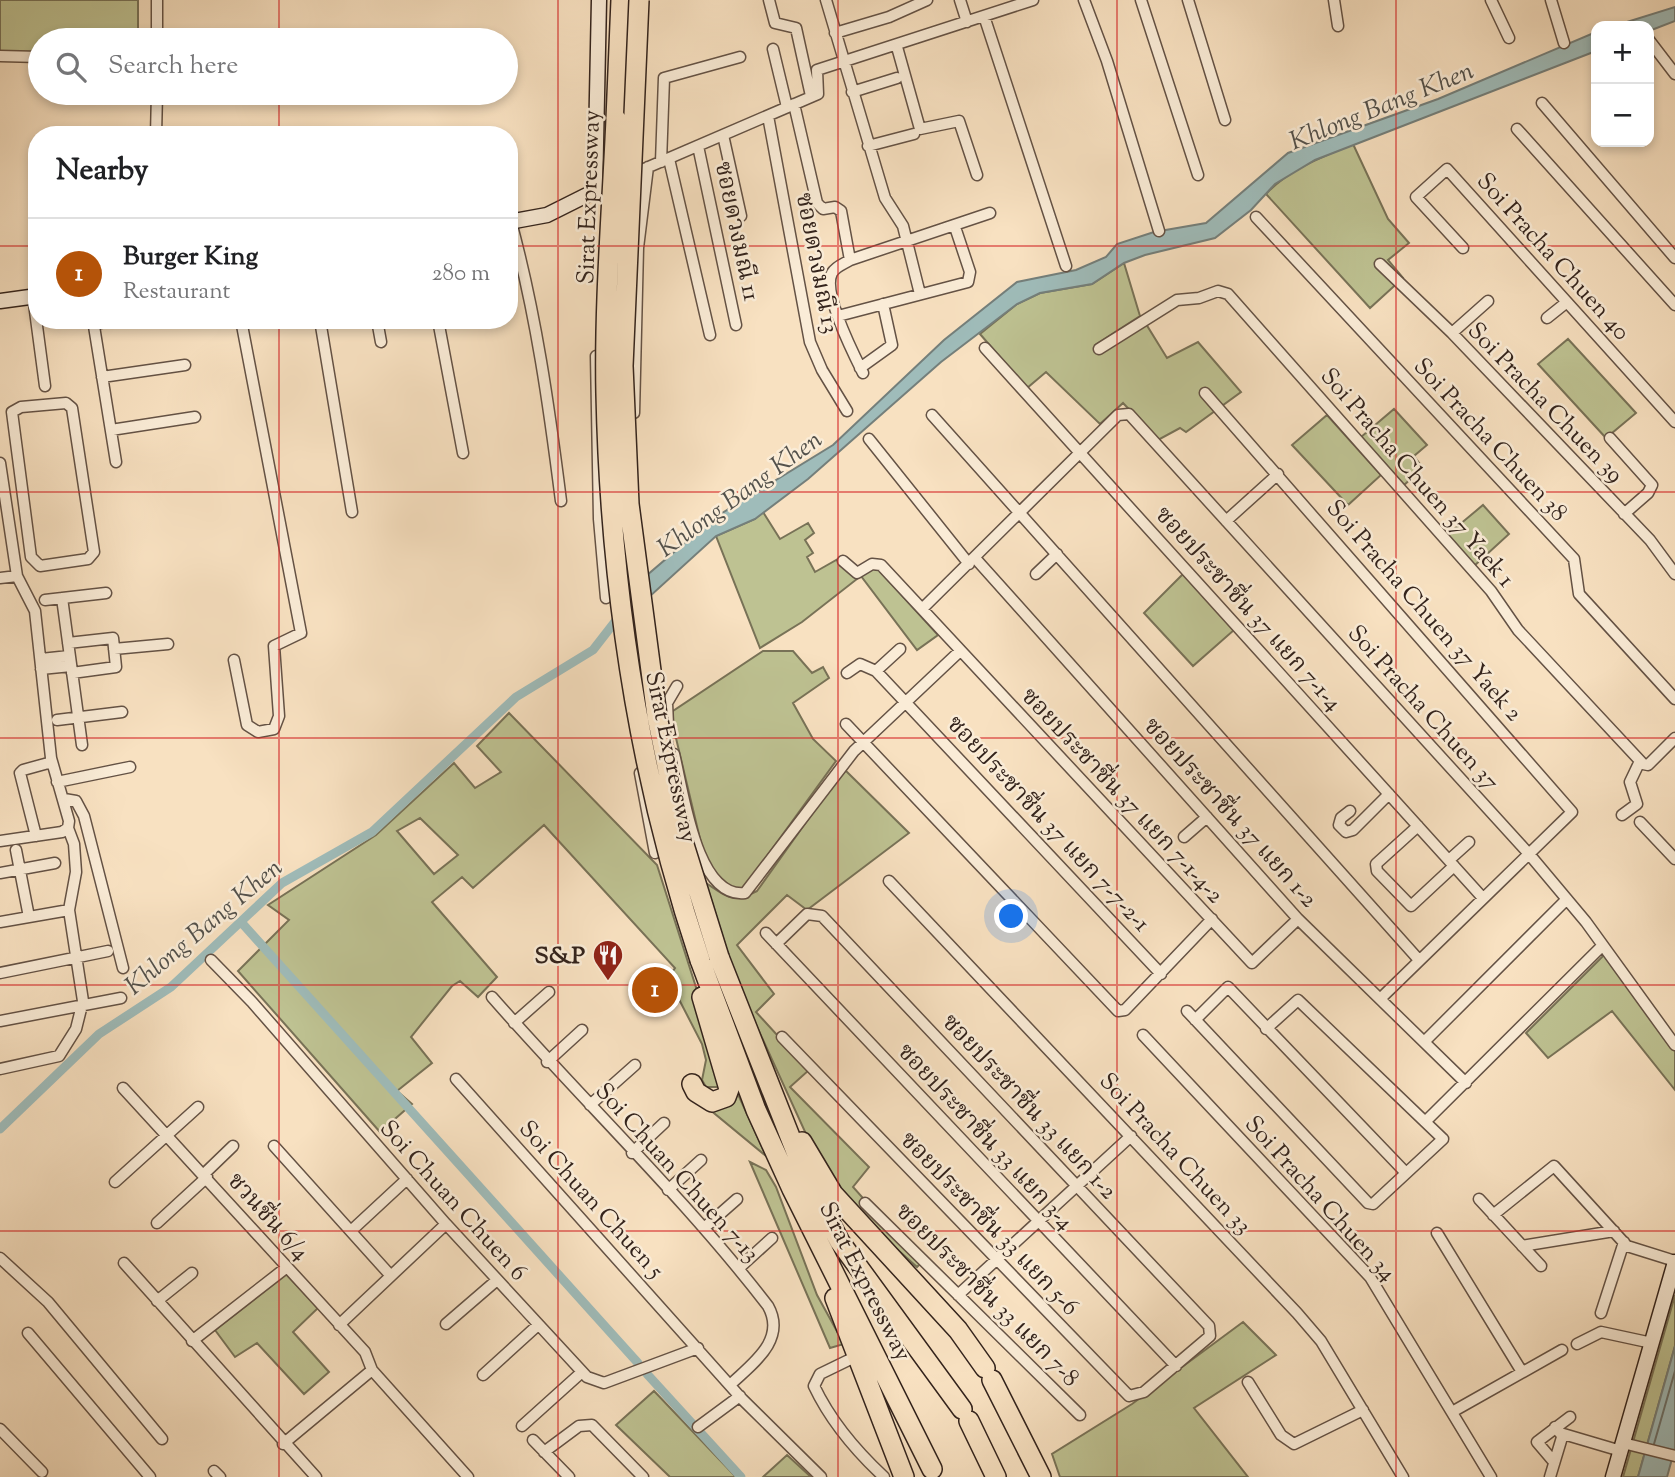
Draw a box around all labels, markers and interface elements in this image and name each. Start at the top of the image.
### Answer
map controls [1591,21,1654,147]
button: + [1591,21,1654,84]
search box [28,28,518,105]
icon: search [52,48,90,86]
text: Search here [108,48,238,85]
water label: Khlong Bang Khen [1284,53,1480,161]
button: − [1591,84,1654,147]
street label: Sirat Expressway [570,109,610,285]
text: Nearby [56,150,148,193]
street label: ซอยดวงมณี 11 [705,159,767,304]
street label: Soi Pracha Chuen 40 [1468,166,1637,349]
street label: ซอยดวงมณี 13 [786,190,846,337]
text: Burger King [123,239,258,276]
text: 1 [75,258,83,291]
text: 280 m [432,258,490,291]
text: Restaurant [123,276,230,309]
street label: Soi Pracha Chuen 39 [1459,315,1630,491]
street label: Soi Pracha Chuen 38 [1405,351,1574,530]
street label: Soi Pracha Chuen 37 Yaek 1 [1311,361,1522,596]
water label: Khlong Bang Khen [650,422,831,568]
street label: Soi Pracha Chuen 37 Yaek 2 [1321,493,1529,727]
street label: ซอยประชาชื่น 37 แยก 7-1-4 [1146,497,1351,719]
street label: Soi Pracha Chuen 37 [1342,618,1506,796]
street label: Sirat Expressway [635,669,705,846]
street label: ซอยประชาชื่น 37 แยก 7-1-4-2 [1012,679,1233,912]
street label: ซอยประชาชื่น 37 แยก 7-7-2-1 [938,706,1159,940]
street label: ซอยประชาชื่น 37 แยก 1-2 [1135,709,1327,916]
water label: Khlong Bang Khen [118,851,292,1005]
your location [994,899,1028,933]
restaurant icon: S&P [591,938,625,982]
place label: S&P [534,940,585,974]
pin: 1 [632,964,678,1016]
street label: ซอยประชาชื่น 33 แยก 1-2 [933,1005,1126,1208]
street label: ซอยประชาชื่น 33 แยก 3-4 [889,1034,1083,1239]
street label: Soi Pracha Chuen 33 [1090,1066,1259,1243]
street label: Soi Chuan Chuen 7-13 [586,1076,767,1271]
street label: Soi Pracha Chuen 34 [1236,1109,1403,1290]
street label: Soi Chuan Chuen 6 [371,1113,534,1289]
street label: Soi Chuan Chuen 5 [510,1114,671,1287]
street label: ซอยประชาชื่น 33 แยก 5-6 [891,1123,1088,1324]
street label: ชวนชื่น 6/4 [219,1164,318,1269]
street label: ซอยประชาชื่น 33 แยก 7-8 [887,1194,1088,1395]
street label: Sirat Expressway [809,1196,919,1367]

